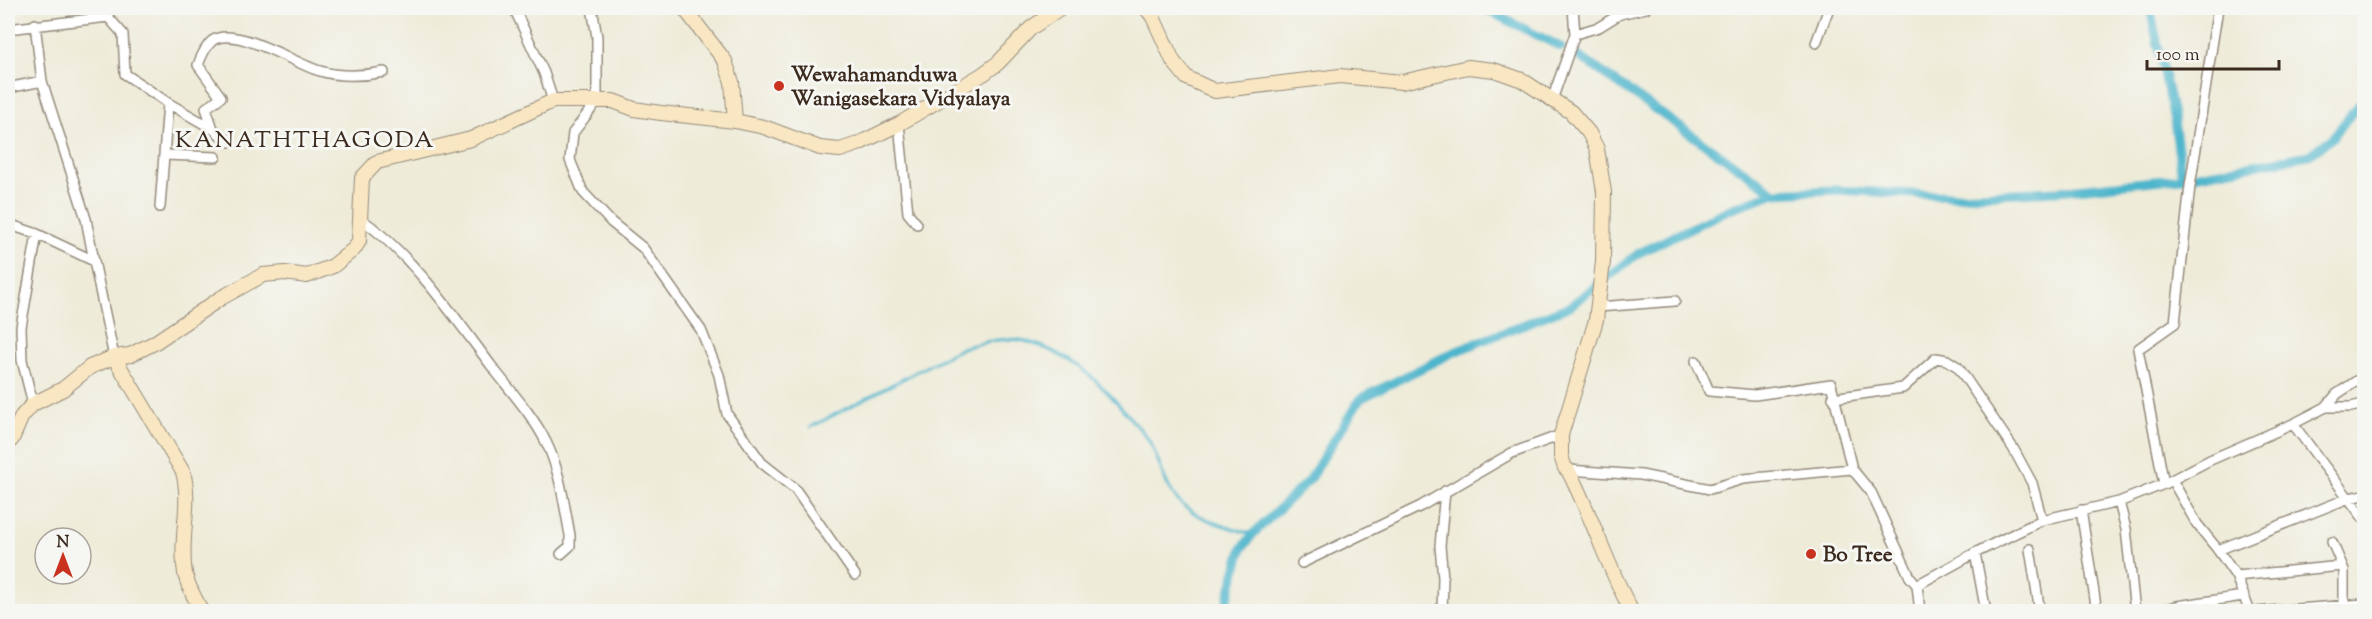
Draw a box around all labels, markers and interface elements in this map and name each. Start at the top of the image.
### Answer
scale bar [2147,33,2279,71]
text: 100 m [2156,43,2200,69]
place label: Wewahamanduwa Wanigasekara Vidyalaya [791,61,1011,115]
marker: Wewahamanduwa Wanigasekara Vidyalaya [772,79,786,93]
district label: KANATHTHAGODA [175,124,435,158]
north arrow [33,526,93,586]
text: N [57,532,70,555]
place label: Bo Tree [1823,541,1893,571]
marker: Bo Tree [1804,547,1818,561]

